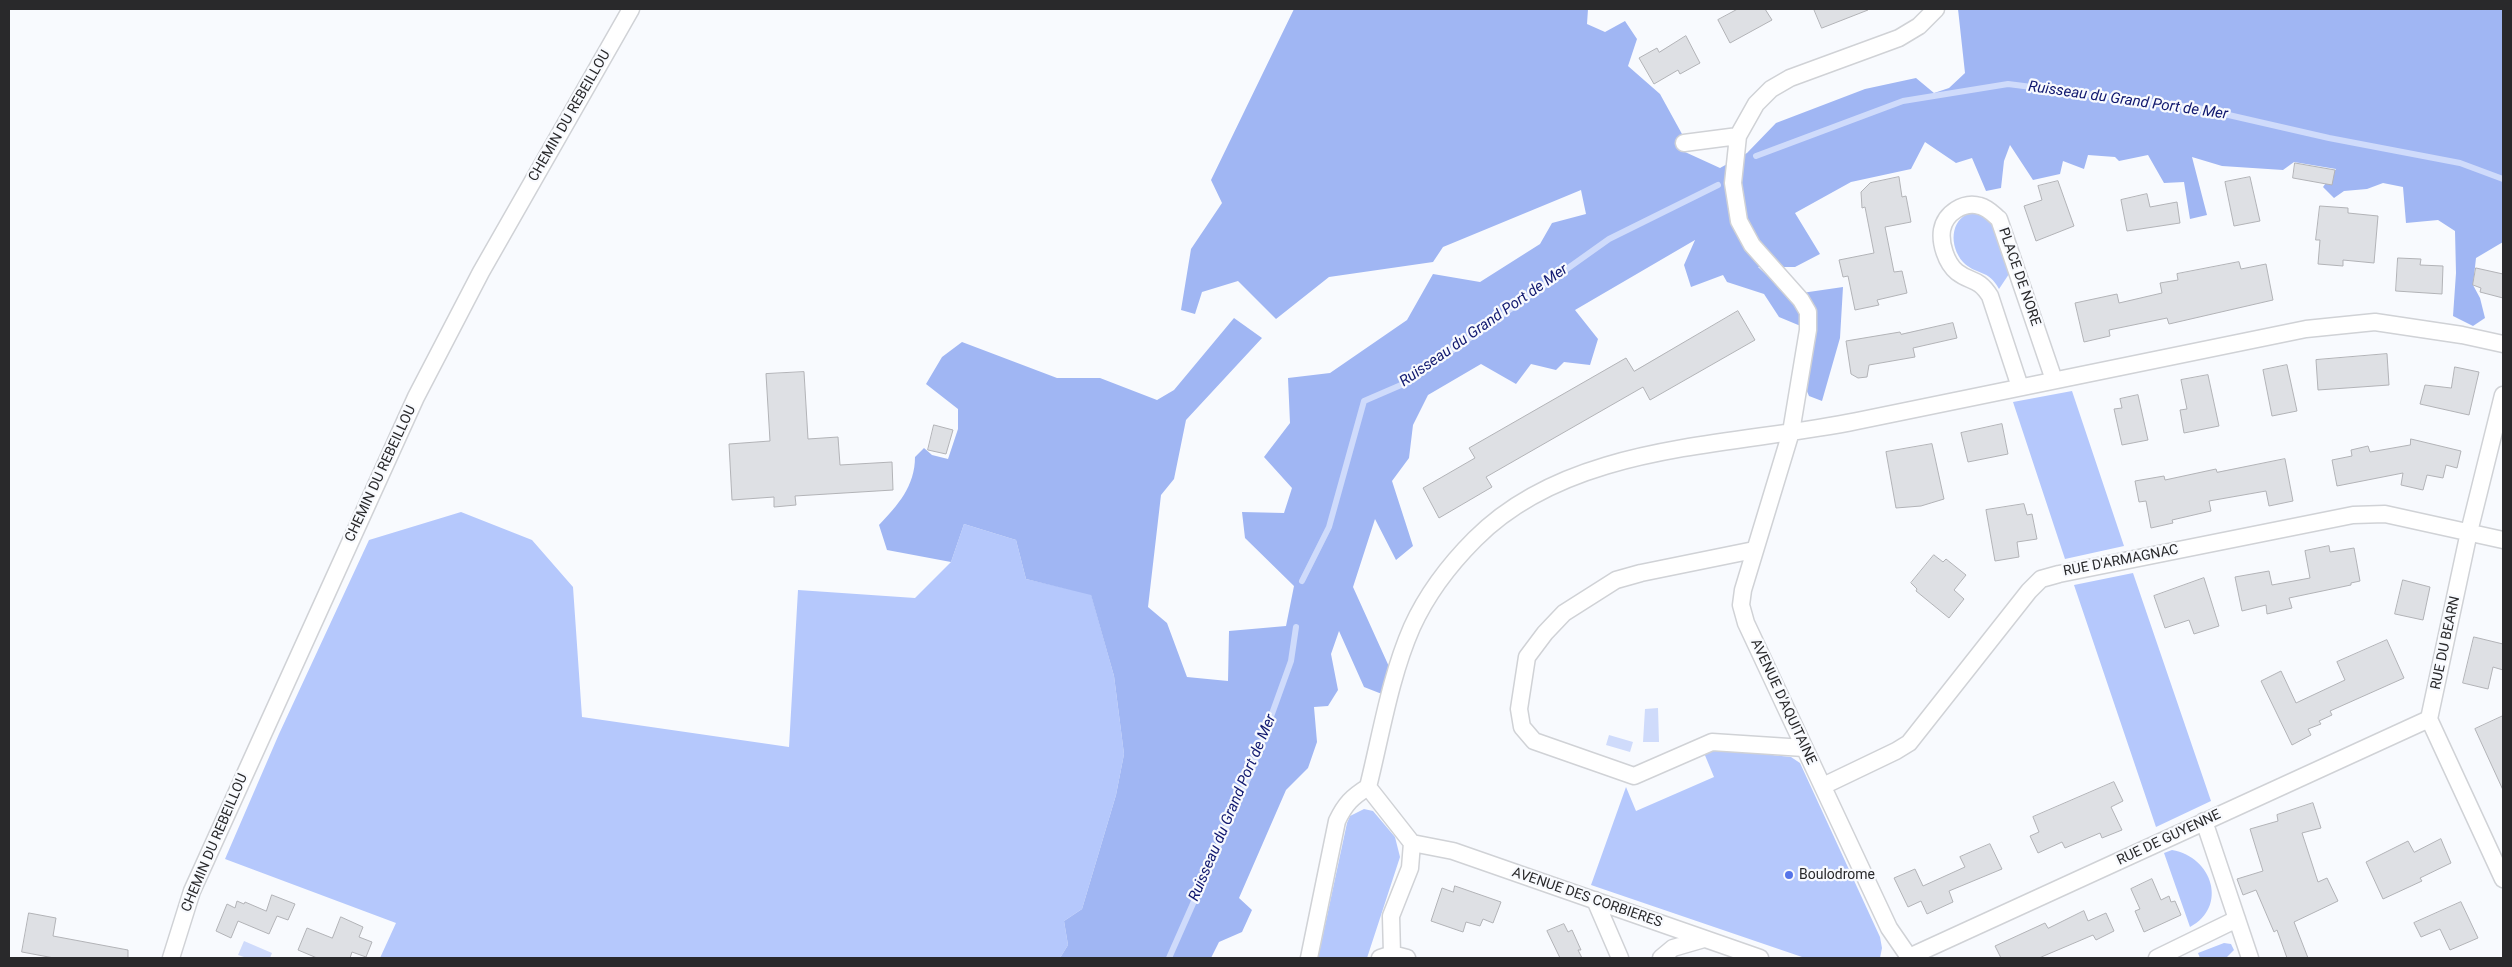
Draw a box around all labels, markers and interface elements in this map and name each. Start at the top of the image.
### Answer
street label: CHEMIN DU REBEILLOU [526,47,614,185]
water label: Ruisseau du Grand Port de Mer [2027,78,2229,124]
street label: PLACE DE NORE [1994,226,2044,328]
water label: Ruisseau du Grand Port de Mer [1396,261,1572,391]
street label: CHEMIN DU REBEILLOU [342,403,420,545]
street label: RUE D'ARMAGNAC [2062,542,2180,580]
street label: RUE DU BEARN [2428,595,2464,691]
street label: AVENUE D'AQUITAINE [1746,636,1820,768]
water label: Ruisseau du Grand Port de Mer [1185,712,1281,904]
street label: CHEMIN DU REBEILLOU [178,771,252,915]
street label: RUE DE GUYENNE [2114,807,2224,869]
street label: AVENUE DES CORBIERES [1510,864,1664,932]
place label: Boulodrome [1799,867,1875,883]
marker: Boulodrome [1783,869,1795,881]

